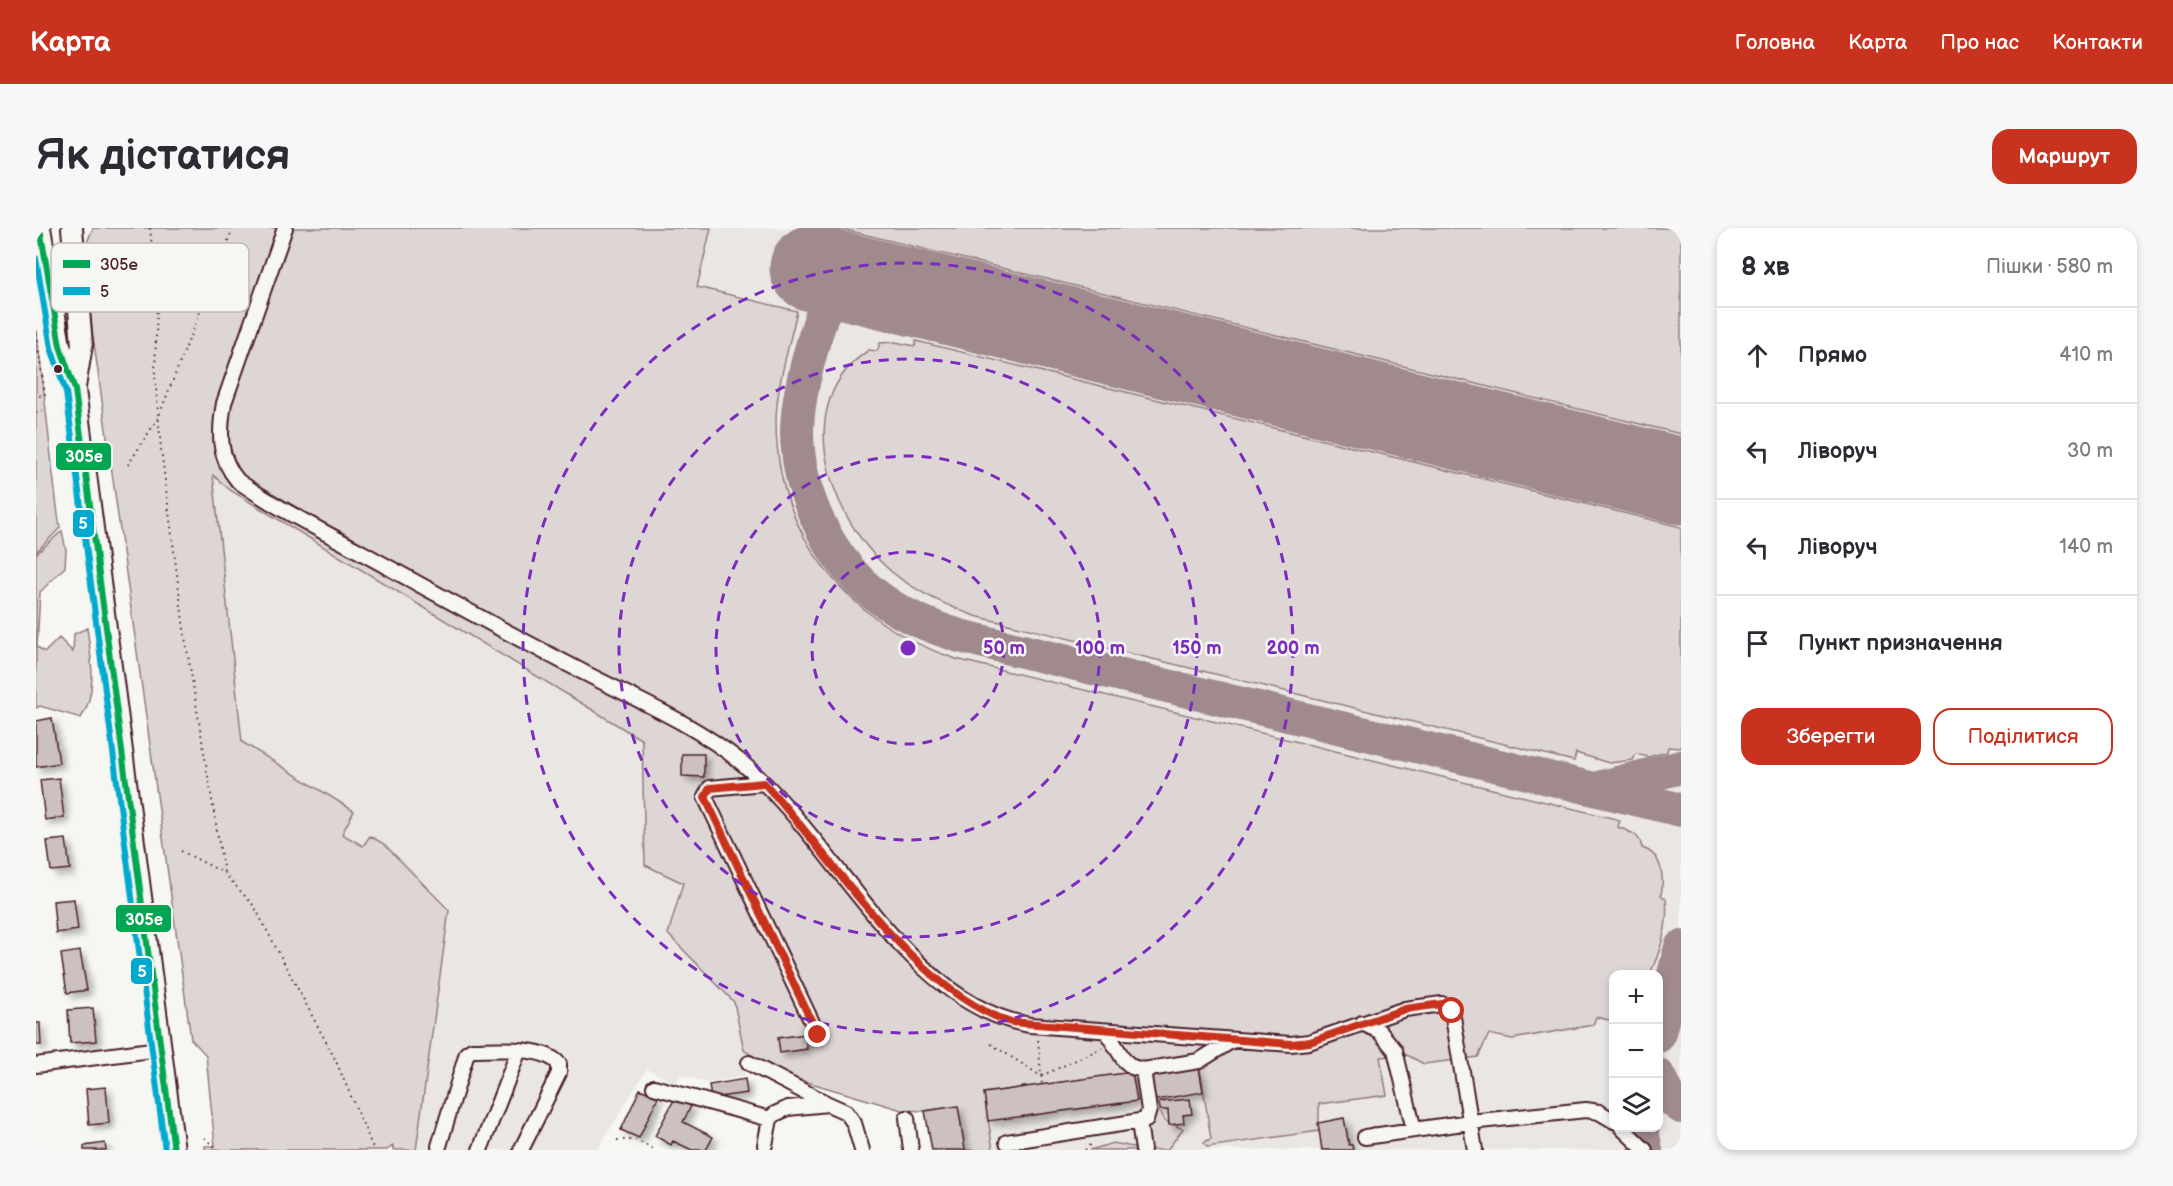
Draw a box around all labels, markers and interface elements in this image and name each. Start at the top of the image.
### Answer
text: Карта [30,26,110,59]
text: Головна [1735,30,1815,55]
text: Карта [1848,30,1907,55]
text: Про нас [1940,30,2019,55]
text: Контакти [2052,30,2143,55]
button: Маршрут [1992,129,2137,184]
text: Як дістатися [36,131,290,182]
legend [51,243,249,312]
text: 8 хв [1741,252,1790,283]
text: Пішки · 580 m [1986,255,2113,279]
text: 305e [100,256,138,275]
text: 5 [100,283,109,302]
icon: ahead [1741,339,1774,372]
text: Прямо [1798,342,1867,369]
text: 410 m [2059,343,2113,367]
unlabelled marker [52,363,64,375]
icon: left [1741,435,1774,468]
text: Ліворуч [1798,438,1878,465]
text: 30 m [2067,439,2113,463]
line badge: 305e [55,442,112,471]
text: 305e [65,448,103,467]
line badge: 5 [72,509,95,538]
text: 5 [78,515,88,534]
icon: left [1741,531,1774,564]
text: Ліворуч [1798,534,1878,561]
text: 140 m [2059,535,2113,559]
icon: arrive [1741,627,1774,660]
text: Пункт призначення [1798,630,2003,657]
centre of rings [898,638,918,658]
text: 50 m [983,638,1025,659]
text: 100 m [1075,638,1125,659]
text: 150 m [1172,638,1222,659]
text: 200 m [1266,638,1320,659]
button: Зберегти [1741,708,1921,765]
button: Поділитися [1933,708,2113,765]
line badge: 305e [115,904,172,933]
text: 305e [125,911,163,930]
line badge: 5 [130,957,153,985]
text: 5 [137,963,147,982]
map controls [1609,970,1663,1132]
button: + [1609,970,1663,1024]
route start [1438,997,1464,1023]
route end [804,1021,830,1047]
button: − [1609,1024,1663,1078]
button: layers [1609,1078,1663,1132]

